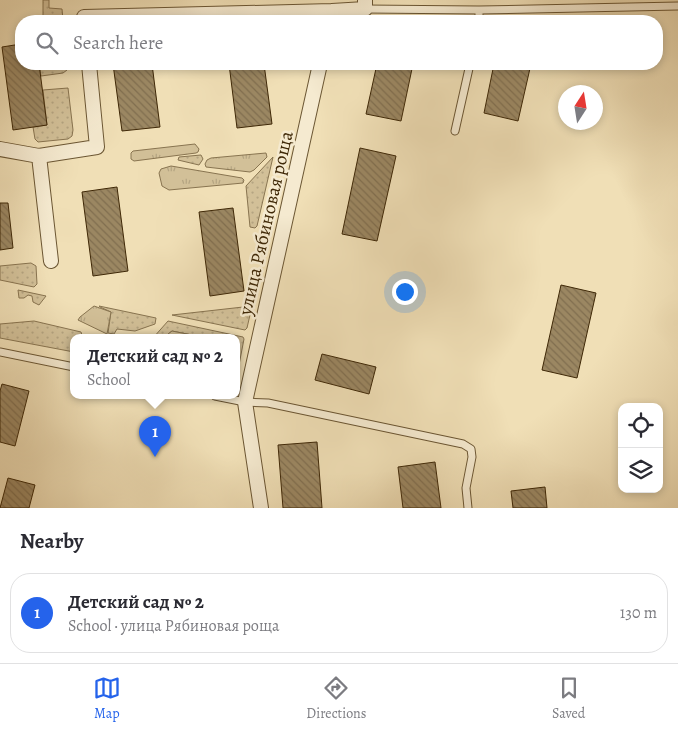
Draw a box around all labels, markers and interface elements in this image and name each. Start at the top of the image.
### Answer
search box [15,15,663,70]
icon: search [33,29,61,57]
text: Search here [73,30,163,56]
north arrow [558,85,603,130]
street label: улица Рябиновая роща [232,128,300,319]
your location [392,279,418,305]
popup [70,334,240,399]
text: Детский сад № 2 [87,343,223,369]
text: School [87,369,130,391]
map controls [618,403,663,493]
button: locate [618,403,663,448]
pin: 1 [139,416,171,457]
button: layers [618,448,663,493]
text: Nearby [20,527,83,555]
text: Детский сад № 2 [68,589,204,615]
text: 1 [34,602,40,624]
text: 130 m [620,602,657,624]
text: School · улица Рябиновая роща [68,615,280,637]
tab: Map [93,674,121,723]
tab: Directions [306,674,366,723]
tab: Saved [552,674,585,723]

